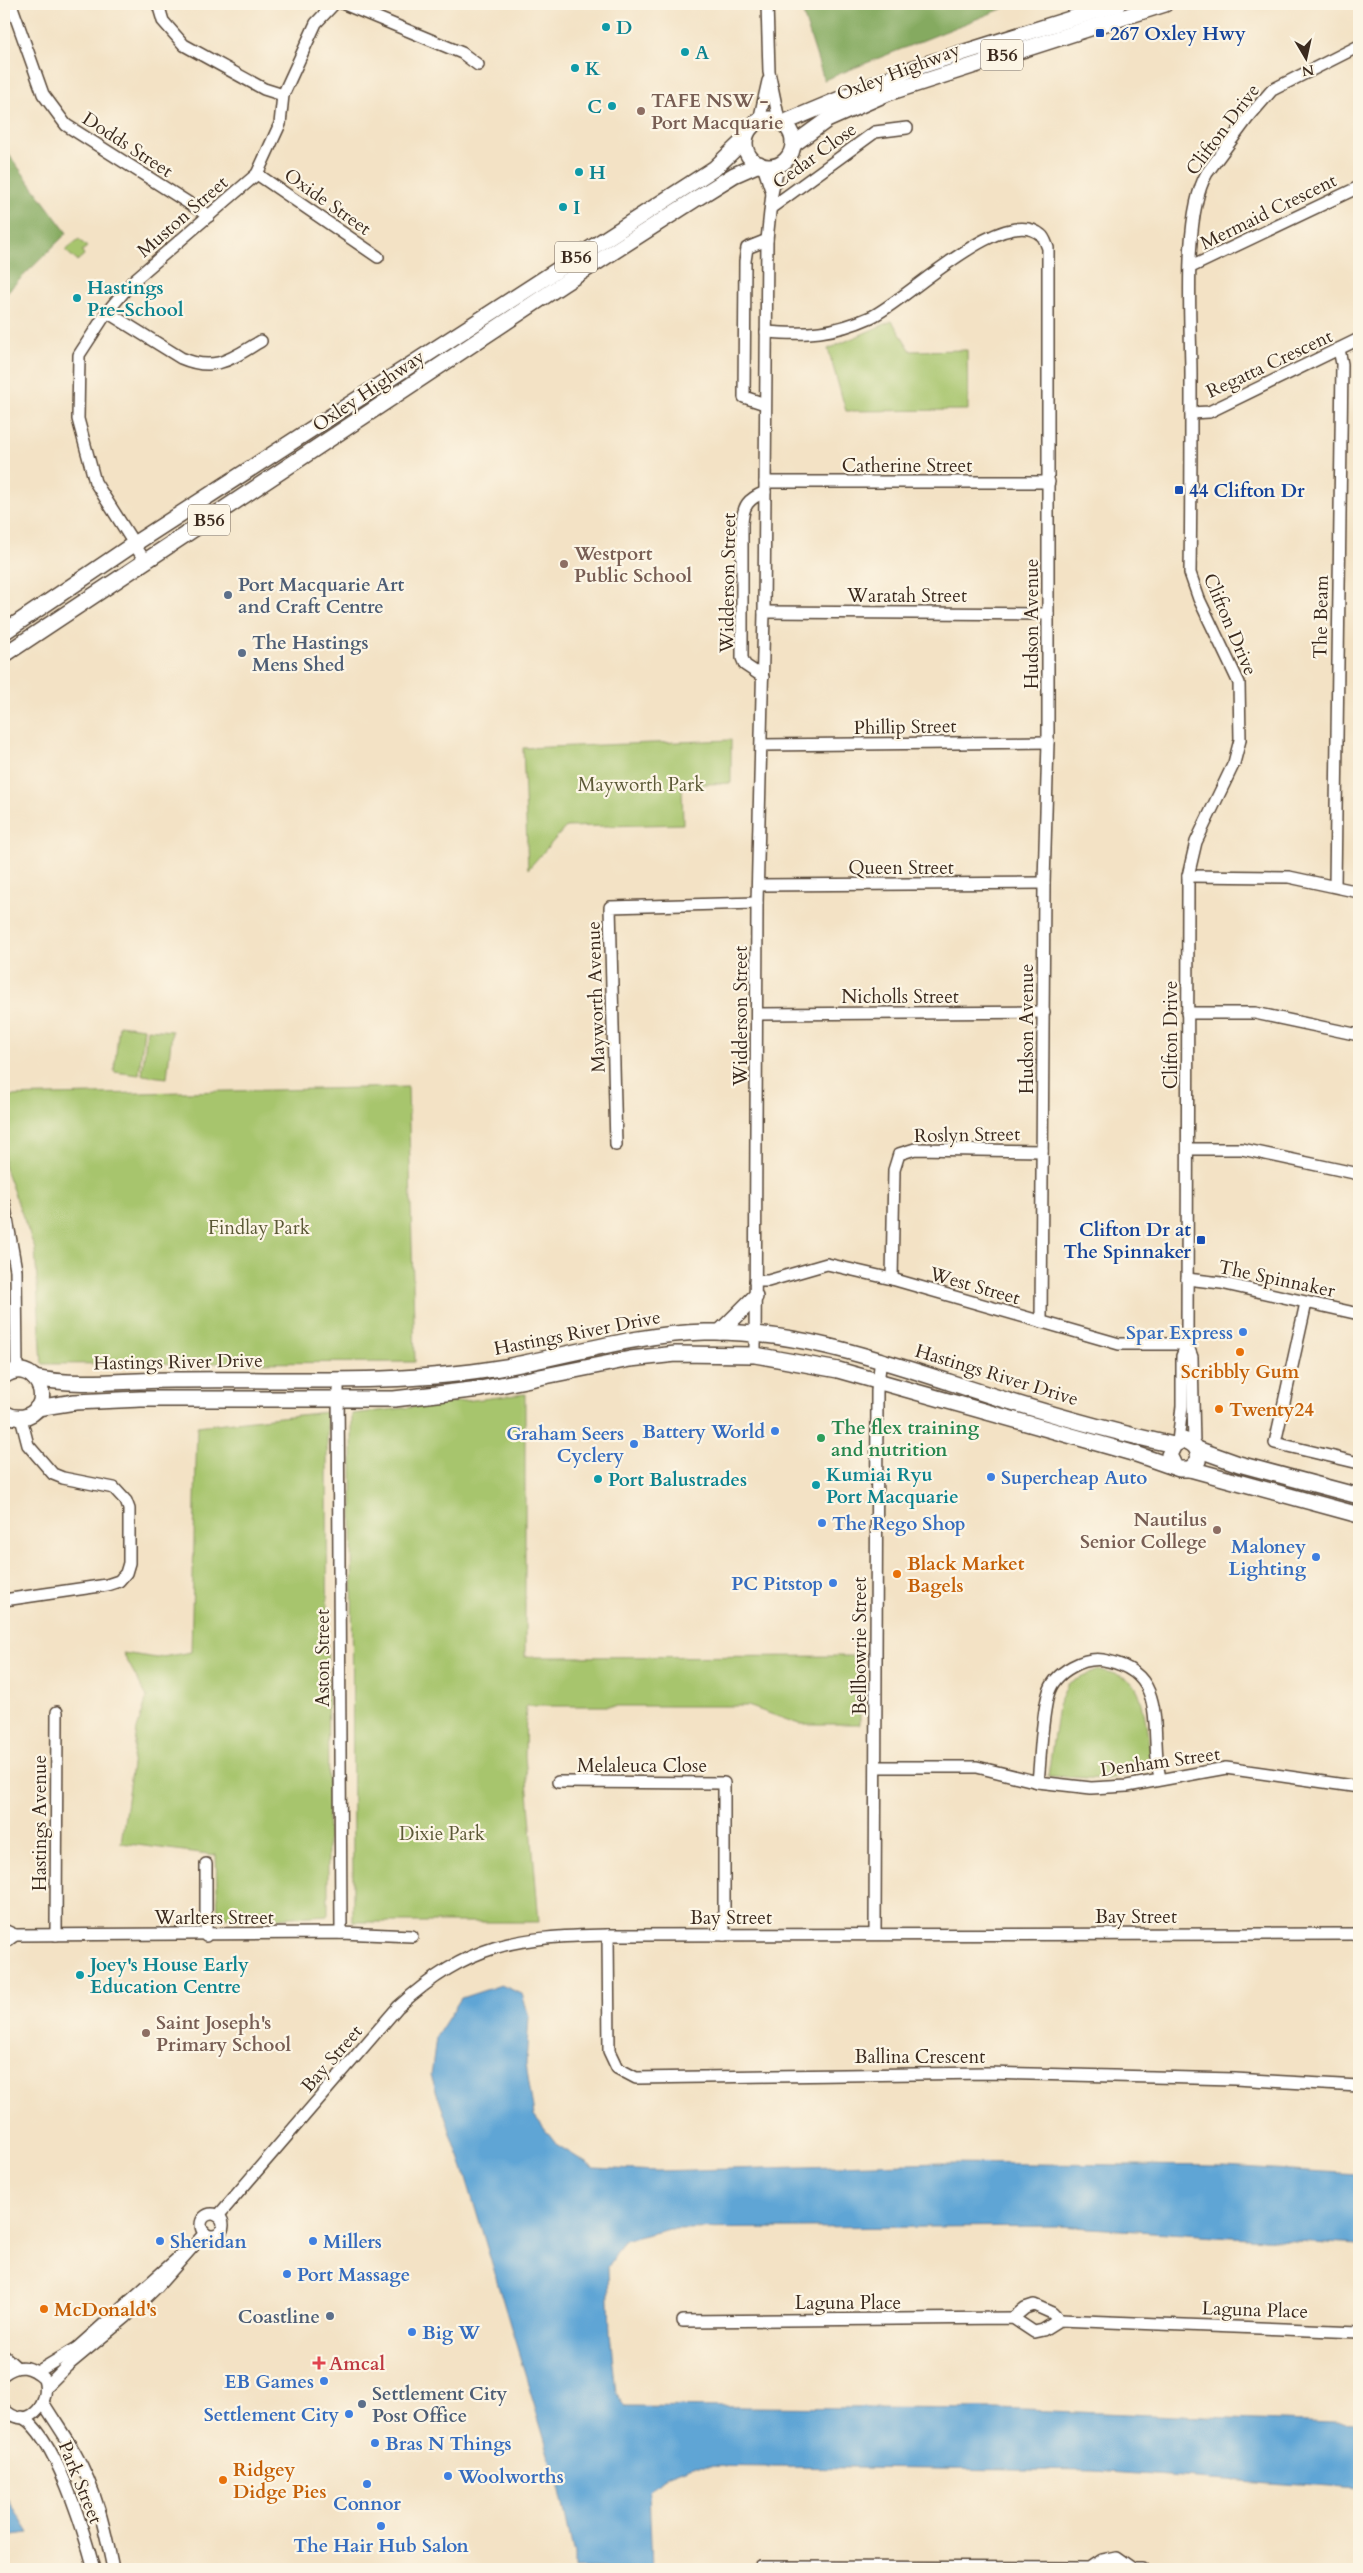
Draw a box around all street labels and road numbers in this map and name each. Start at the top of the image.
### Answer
street label: Oxley Highway [833,36,964,107]
road number: B56 [981,40,1023,70]
street label: Clifton Drive [1180,78,1266,181]
street label: Dodds Street [77,106,178,184]
street label: Cedar Close [767,116,862,195]
street label: Oxide Street [279,162,376,241]
street label: Mermaid Crescent [1196,168,1341,256]
street label: Muston Street [132,170,234,263]
road number: B56 [555,242,597,272]
street label: Regatta Crescent [1202,323,1337,405]
street label: Oxley Highway [307,344,430,438]
street label: Catherine Street [842,453,972,479]
road number: B56 [188,504,230,536]
street label: Widderson Street [714,513,742,654]
street label: Hudson Avenue [1019,559,1045,689]
street label: Clifton Drive [1197,569,1263,679]
street label: The Beam [1307,574,1335,659]
street label: Waratah Street [846,583,967,609]
street label: Phillip Street [853,713,957,741]
street label: Queen Street [848,855,954,881]
street label: Mayworth Avenue [580,921,612,1073]
street label: Widderson Street [728,946,754,1087]
street label: Hudson Avenue [1014,964,1040,1094]
street label: Clifton Drive [1158,981,1184,1089]
street label: Nicholls Street [841,984,959,1010]
street label: Roslyn Street [914,1121,1020,1149]
street label: The Spinnaker [1216,1254,1338,1304]
street label: West Street [926,1260,1023,1311]
street label: Hastings River Drive [492,1304,663,1362]
street label: Hastings River Drive [912,1338,1082,1412]
street label: Hastings River Drive [93,1348,263,1376]
street label: Bellbowrie Street [847,1577,873,1715]
street label: Aston Street [310,1609,336,1707]
street label: Denham Street [1099,1741,1222,1783]
street label: Melaleuca Close [577,1753,707,1779]
street label: Hastings Avenue [27,1755,53,1891]
street label: Bay Street [1095,1904,1177,1930]
street label: Warlters Street [153,1905,274,1931]
street label: Bay Street [690,1905,772,1931]
street label: Bay Street [295,2019,368,2098]
street label: Ballina Crescent [855,2044,985,2070]
street label: Laguna Place [795,2290,901,2316]
street label: Laguna Place [1201,2295,1309,2325]
street label: Park Street [52,2437,108,2528]

